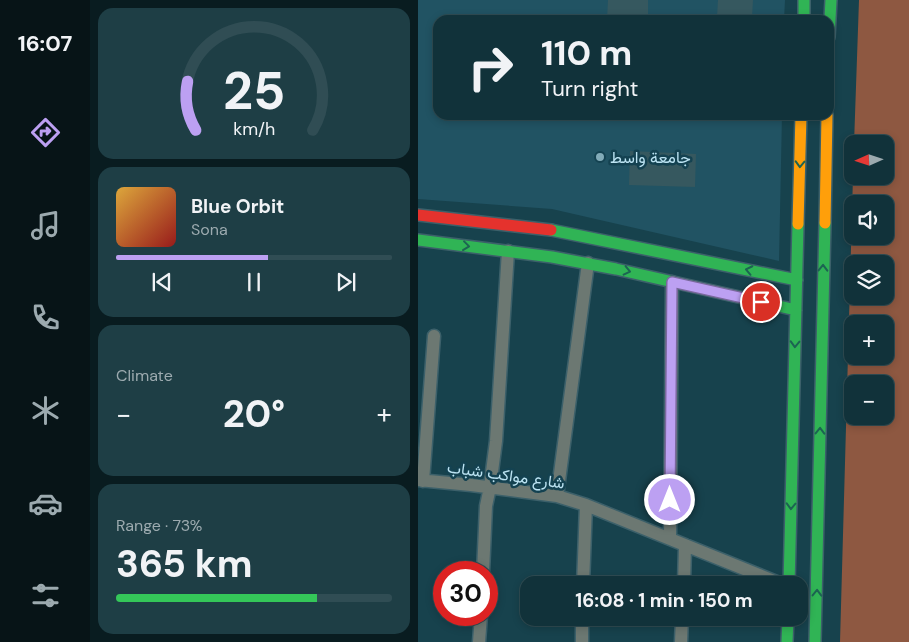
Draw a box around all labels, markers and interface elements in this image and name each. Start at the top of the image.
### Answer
text: 16:07 [18,29,72,58]
text: 110 m [541,30,632,76]
icon: right [458,35,523,100]
text: 25 [223,57,285,125]
text: Turn right [541,74,638,103]
icon: directions [28,115,63,150]
text: km/h [233,117,275,141]
north arrow [844,135,894,185]
map controls [844,135,894,425]
place label: جامعة واسط [610,147,691,168]
marker: جامعة واسط [594,151,606,163]
one-way arrow [795,160,805,168]
text: Blue Orbit [191,194,284,219]
button: sound [844,195,894,245]
icon: music [28,208,63,243]
text: Sona [191,219,228,240]
one-way arrow [463,240,471,251]
button: layers [844,255,894,305]
one-way arrow [818,264,828,272]
one-way arrow [622,265,631,276]
one-way arrow [745,265,754,276]
icon: previous [148,268,176,296]
icon: pause [240,268,268,296]
icon: next [332,268,360,296]
pin [740,281,782,323]
icon: arrive [747,288,775,316]
icon: phone [28,300,63,335]
button: + [844,315,894,365]
one-way arrow [790,340,801,348]
text: Climate [116,365,173,386]
button: − [844,375,894,425]
text: 20° [223,389,285,439]
icon: climate [28,393,63,428]
text: − [116,396,131,433]
text: + [377,396,392,433]
one-way arrow [815,427,825,434]
street label: شارع مواكب شباب [446,456,566,495]
position arrow [643,473,695,525]
icon: car [28,486,63,521]
one-way arrow [786,502,796,510]
text: Range · 73% [116,515,202,536]
text: 365 km [116,539,253,589]
speed limit sign: 30 [433,561,498,626]
icon: filters [28,578,63,613]
text: 16:08 · 1 min · 150 m [575,588,753,613]
one-way arrow [812,589,822,597]

